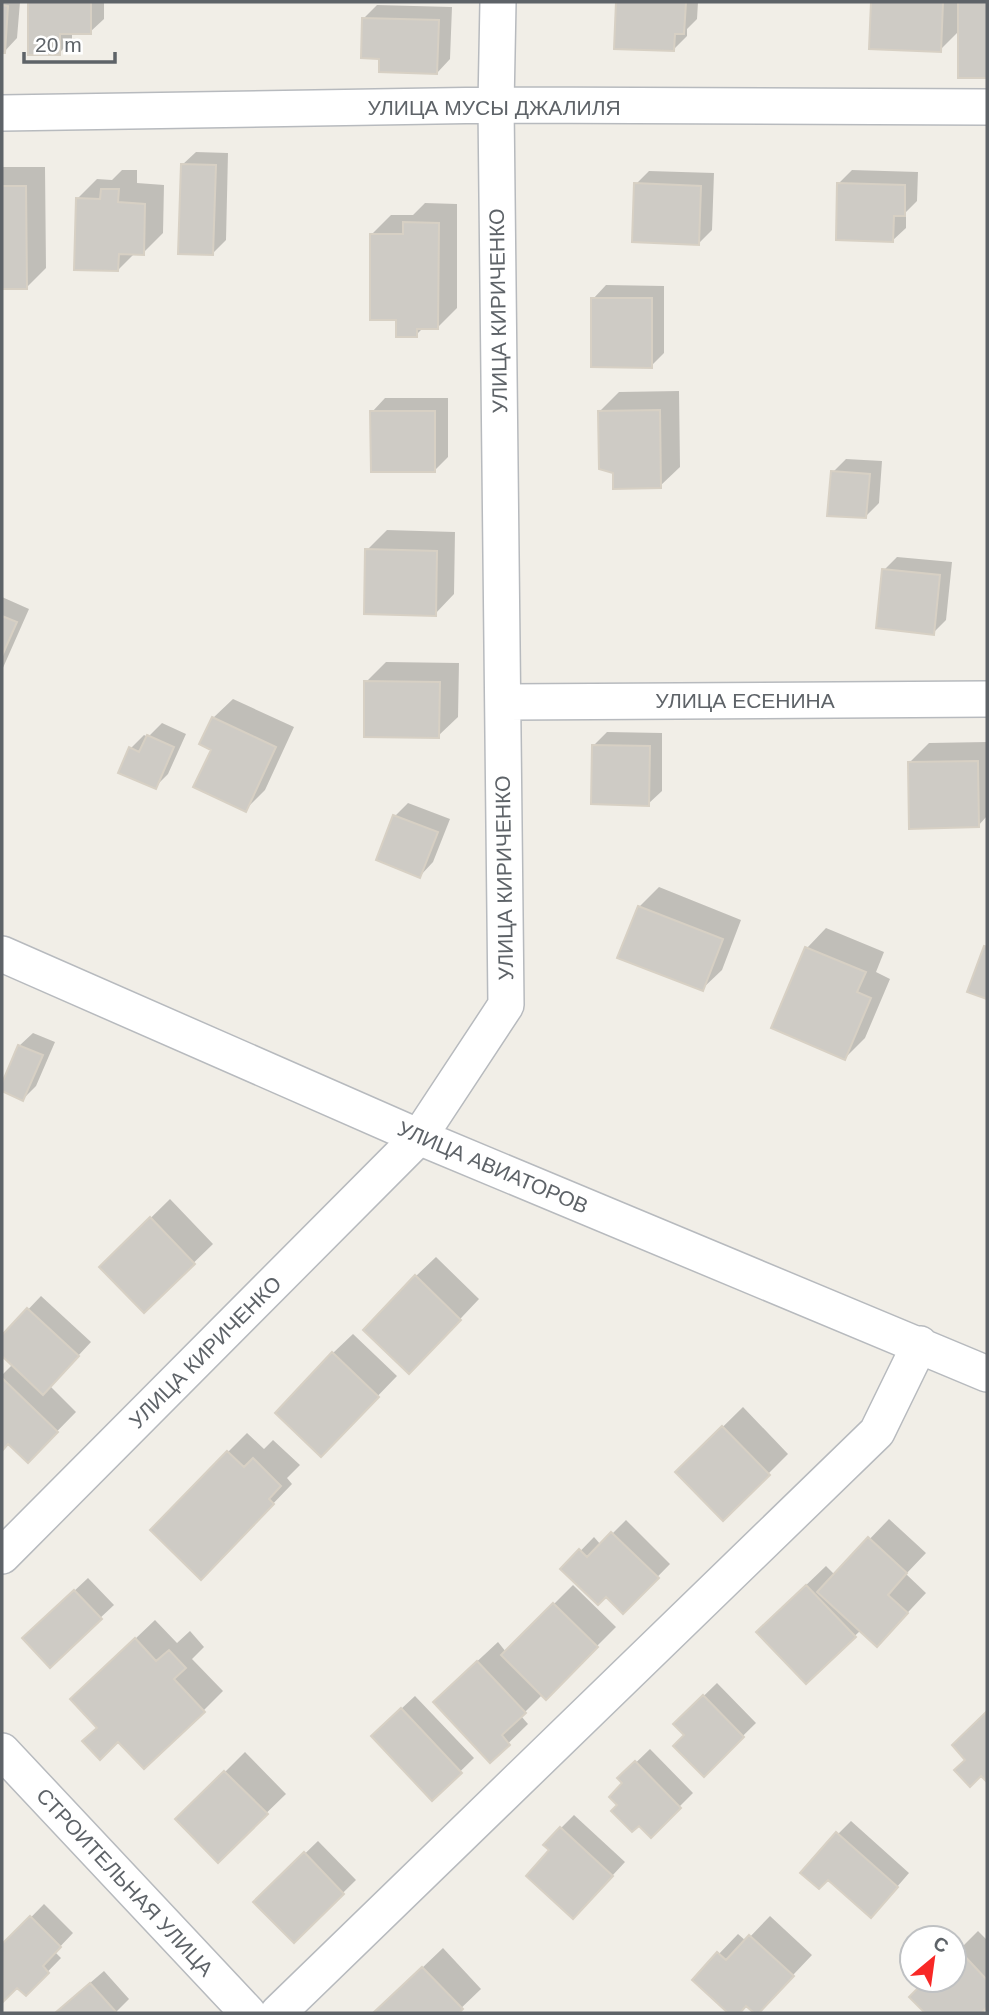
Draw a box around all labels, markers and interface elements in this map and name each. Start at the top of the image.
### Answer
scale bar [24,21,116,65]
text: 20 m [35,33,82,56]
street label: УЛИЦА МУСЫ ДЖАЛИЛЯ [367,96,621,119]
street label: УЛИЦА КИРИЧЕНКО [485,208,511,414]
street label: УЛИЦА ЕСЕНИНА [655,689,835,712]
street label: УЛИЦА КИРИЧЕНКО [491,775,517,981]
street label: УЛИЦА АВИАТОРОВ [394,1116,592,1218]
street label: УЛИЦА КИРИЧЕНКО [124,1271,286,1433]
street label: СТРОИТЕЛЬНАЯ УЛИЦА [32,1784,218,1980]
north arrow [898,1924,968,1994]
text: С [930,1932,952,1957]

